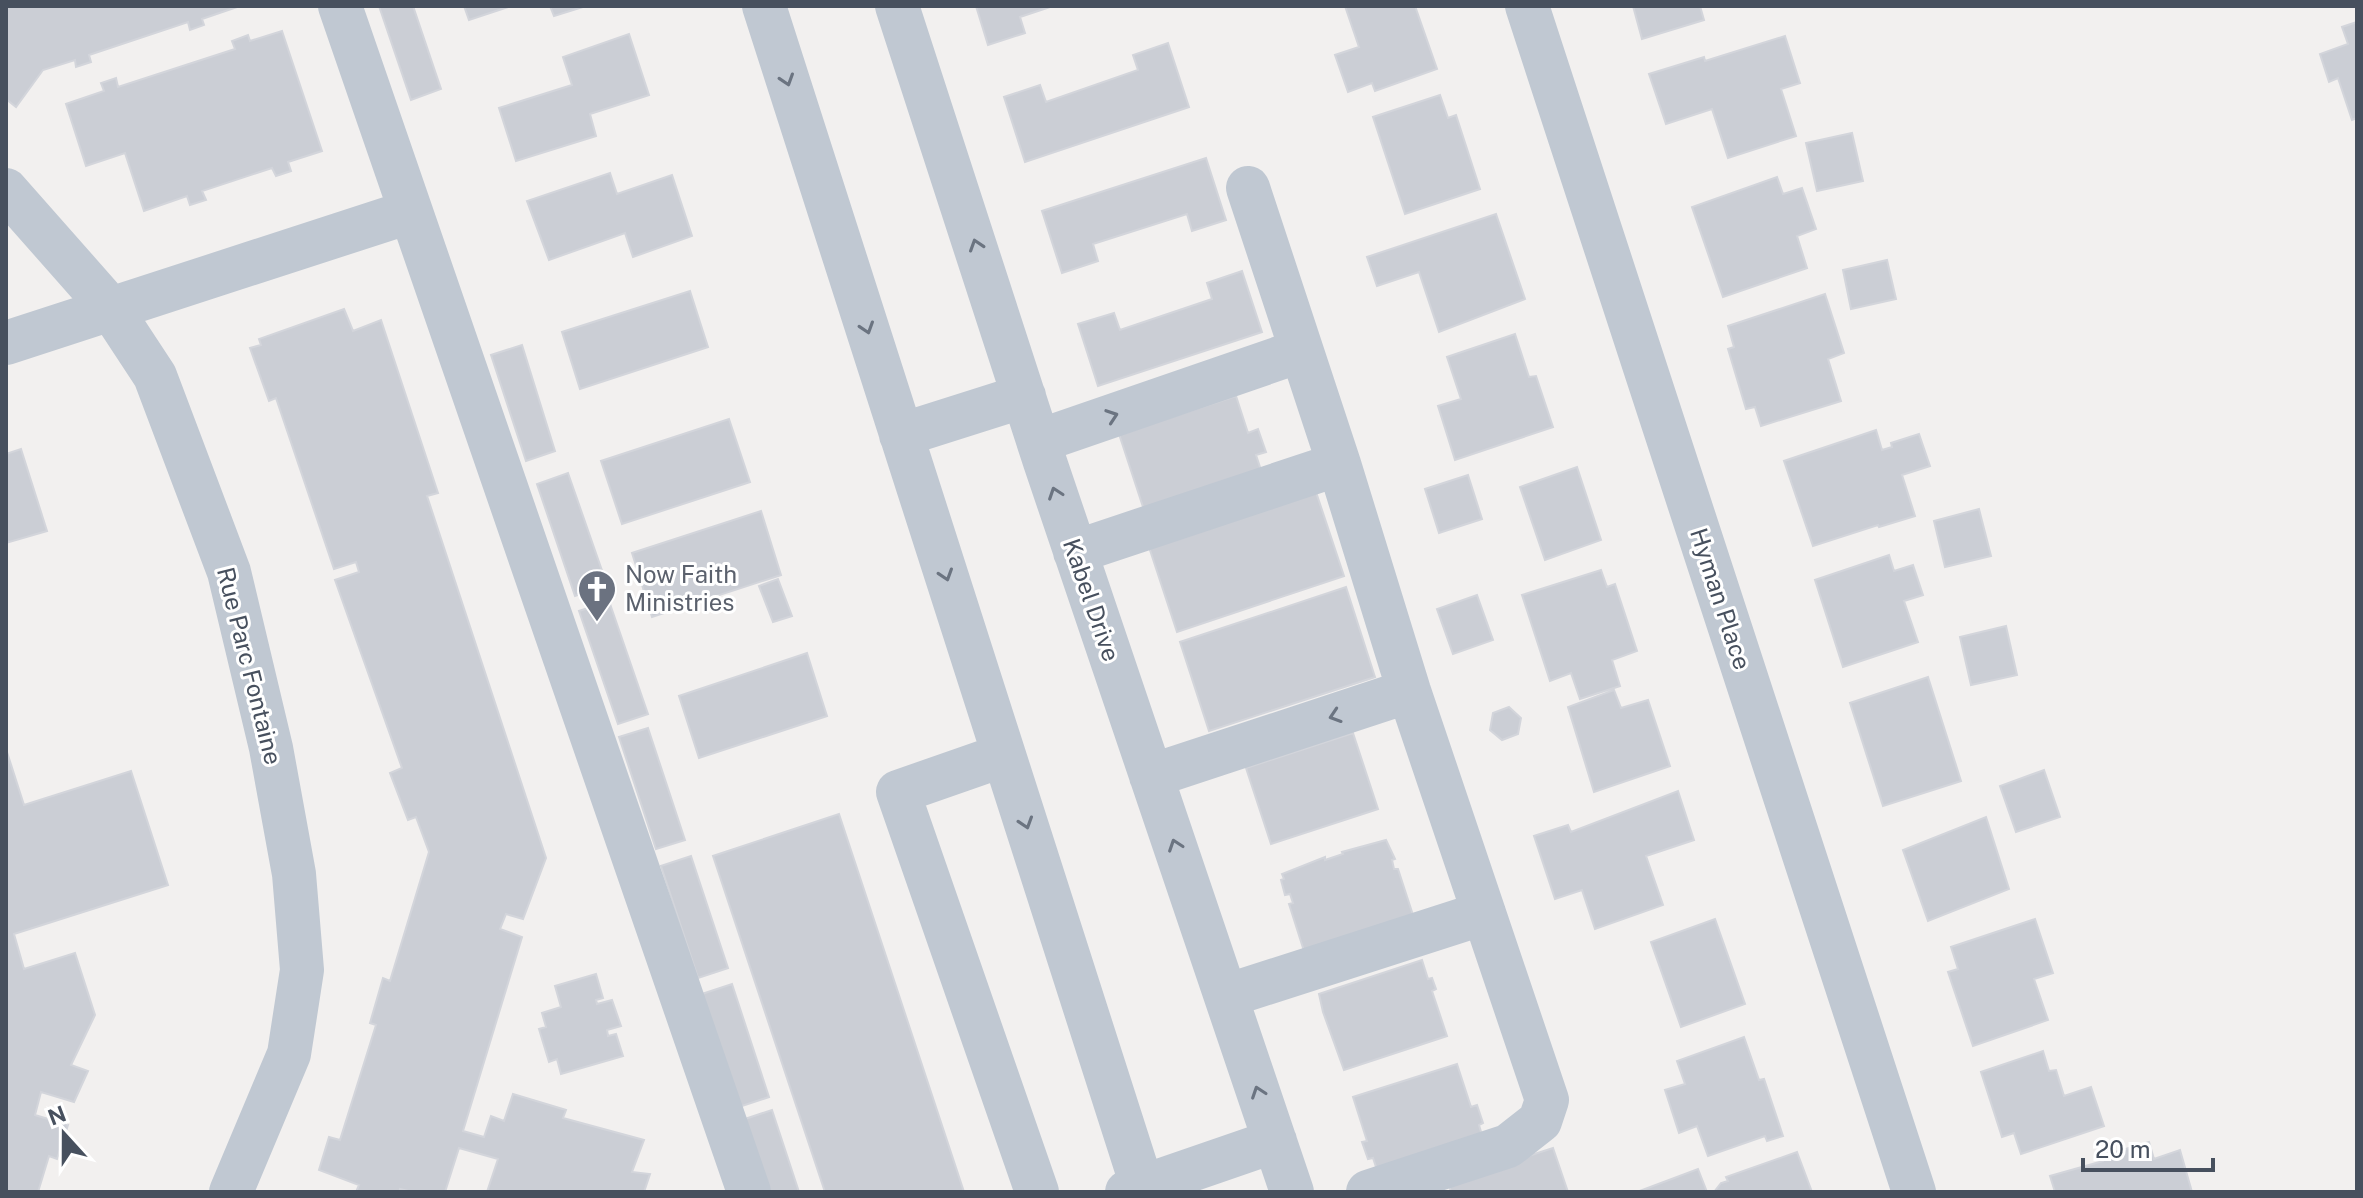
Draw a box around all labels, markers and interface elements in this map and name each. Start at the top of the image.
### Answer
one-way arrow [778,73,794,87]
one-way arrow [969,239,985,253]
one-way arrow [857,320,873,334]
one-way arrow [1105,409,1119,425]
one-way arrow [1049,487,1065,501]
street label: Hyman Place [1685,524,1757,673]
street label: Kabel Drive [1058,535,1126,665]
place label: Now Faith Ministries [625,560,737,616]
street label: Rue Parc Fontaine [212,564,288,767]
church icon: Now Faith Ministries [576,568,618,623]
one-way arrow [937,568,953,582]
one-way arrow [1329,706,1343,722]
one-way arrow [1016,815,1032,829]
one-way arrow [1168,839,1184,853]
one-way arrow [1251,1085,1267,1099]
north arrow [24,1094,104,1174]
text: N [44,1100,70,1131]
scale bar [2083,1122,2213,1172]
text: 20 m [2095,1135,2151,1163]

